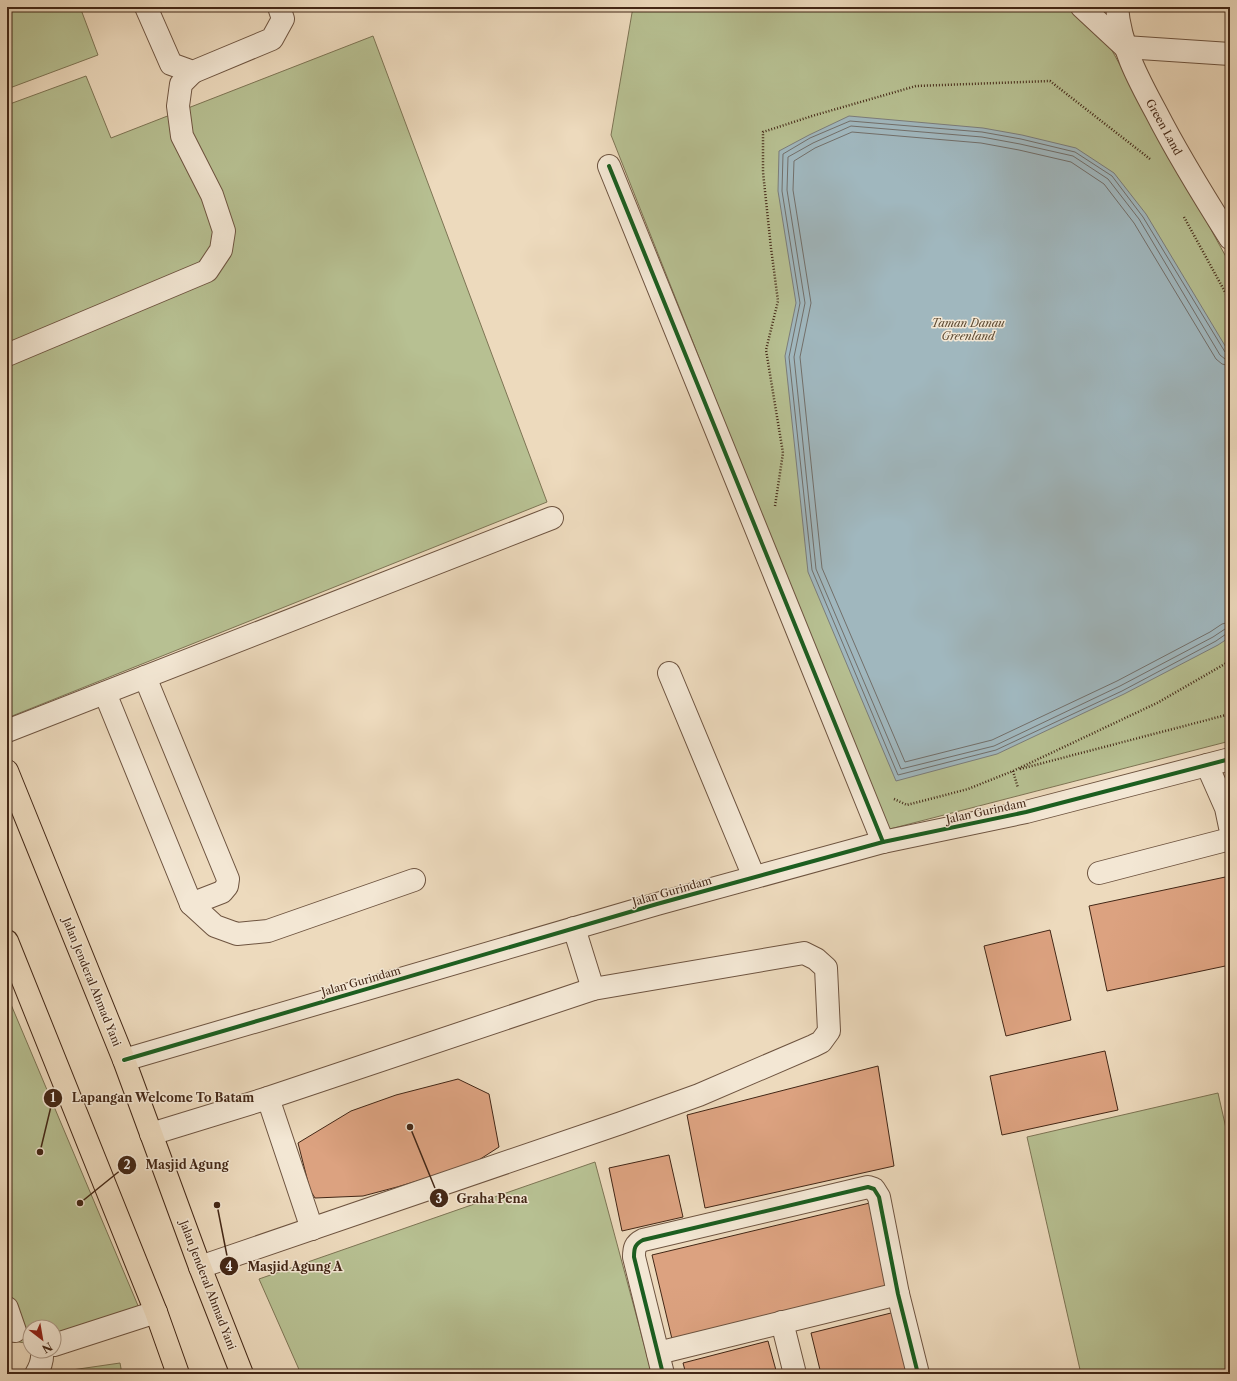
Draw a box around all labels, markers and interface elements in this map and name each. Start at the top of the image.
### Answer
street label: Green Land [1143,96,1185,158]
park label: Taman Danau Greenland [931,316,1005,343]
street label: Jalan Gurindam [943,796,1028,827]
street label: Jalan Gurindam [629,873,714,910]
street label: Jalan Jenderal Ahmad Yani [59,914,124,1049]
street label: Jalan Gurindam [318,963,403,1000]
callout: Lapangan Welcome To Batam [43,1086,262,1110]
text: 1 [50,1090,56,1105]
text: Lapangan Welcome To Batam [72,1090,254,1105]
callout: Masjid Agung [117,1153,236,1177]
text: 2 [123,1157,131,1172]
text: Masjid Agung [145,1157,230,1172]
callout: Graha Pena [429,1186,536,1210]
text: 3 [436,1191,443,1206]
text: Graha Pena [456,1191,529,1206]
street label: Jalan Jenderal Ahmad Yani [176,1217,239,1352]
callout: Masjid Agung A [219,1254,351,1278]
text: 4 [225,1259,233,1274]
text: Masjid Agung A [247,1259,343,1274]
north arrow [22,1319,62,1359]
text: N [39,1339,55,1356]

